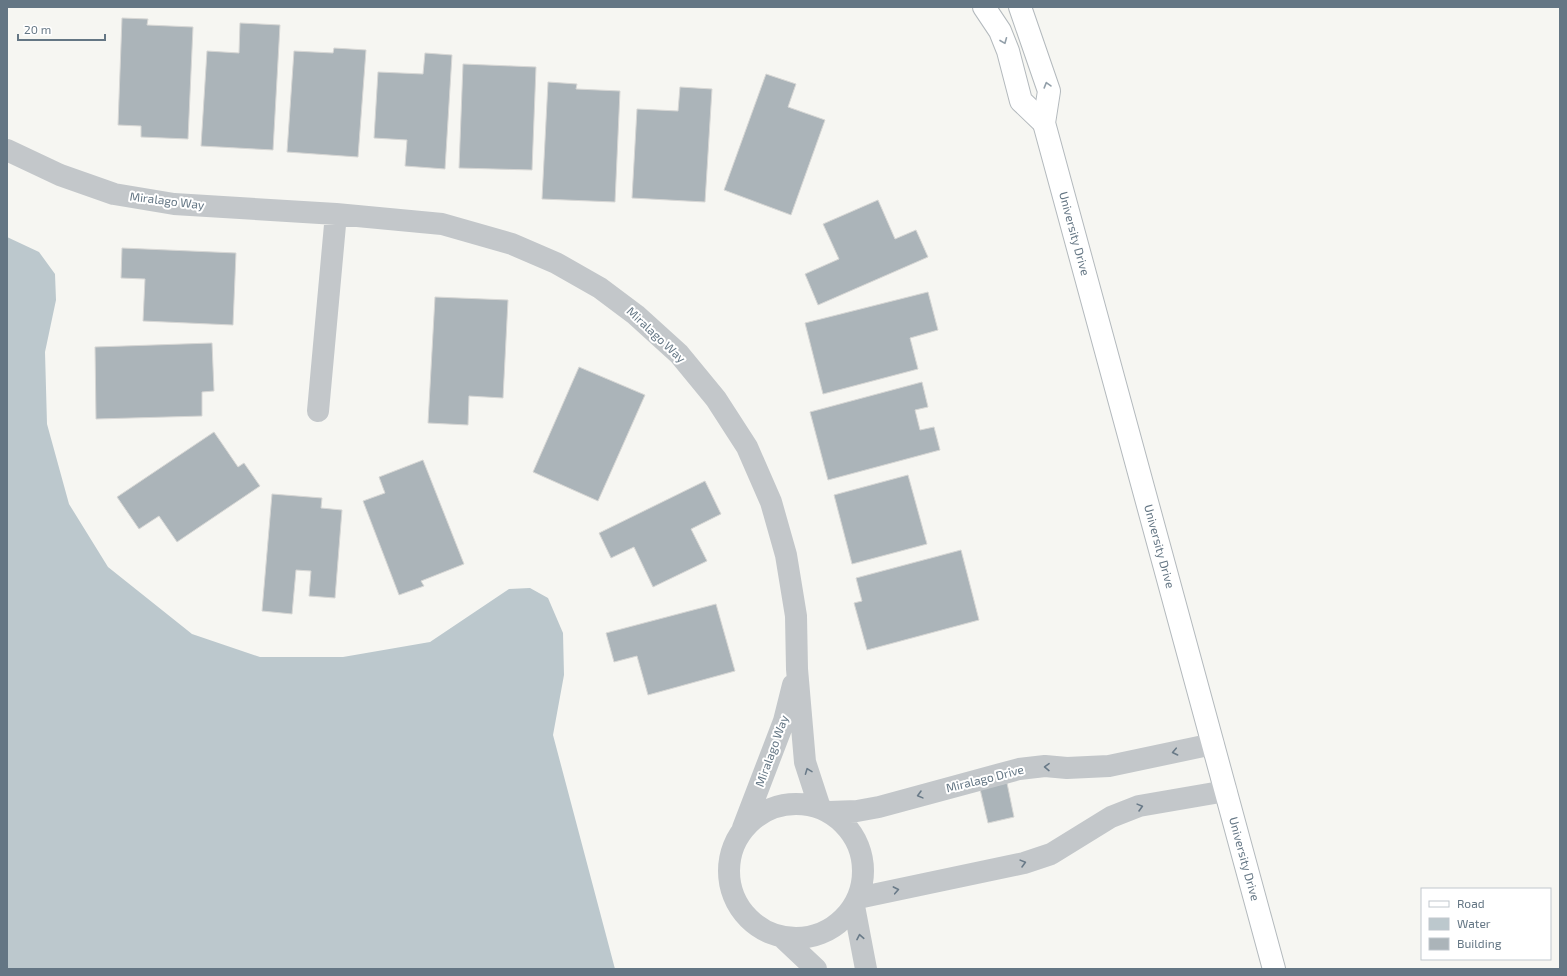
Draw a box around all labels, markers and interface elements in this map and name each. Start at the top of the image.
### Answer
scale bar [18,16,105,42]
text: 20 m [24,22,51,36]
one-way arrow [999,37,1007,44]
one-way arrow [1043,82,1052,89]
street label: Miralago Way [129,188,206,212]
street label: University Drive [1057,190,1093,277]
street label: Miralago Way [624,303,689,365]
street label: University Drive [1142,503,1178,590]
street label: Miralago Way [752,712,791,788]
one-way arrow [1172,748,1178,756]
street label: Miralago Drive [944,762,1025,794]
one-way arrow [1044,763,1050,771]
one-way arrow [805,767,813,774]
one-way arrow [917,791,924,799]
one-way arrow [1136,803,1143,812]
street label: University Drive [1227,815,1263,902]
one-way arrow [1020,859,1027,867]
one-way arrow [893,886,899,895]
legend [1421,888,1551,960]
text: Road [1457,896,1485,910]
text: Water [1457,916,1491,930]
one-way arrow [856,934,864,941]
text: Building [1457,936,1502,950]

